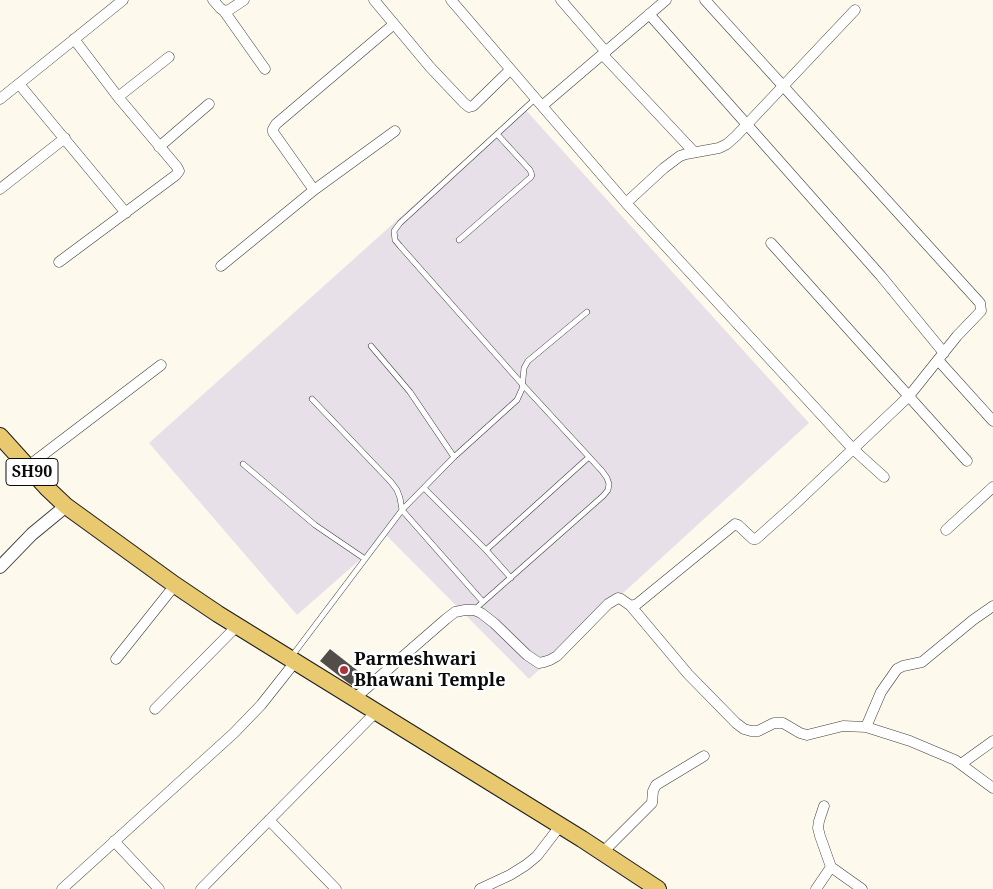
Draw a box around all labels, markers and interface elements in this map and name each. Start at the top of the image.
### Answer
road number: SH90 [6,458,58,486]
place label: Parmeshwari Bhawani Temple [354,649,505,692]
marker: Parmeshwari Bhawani Temple [338,664,350,676]

